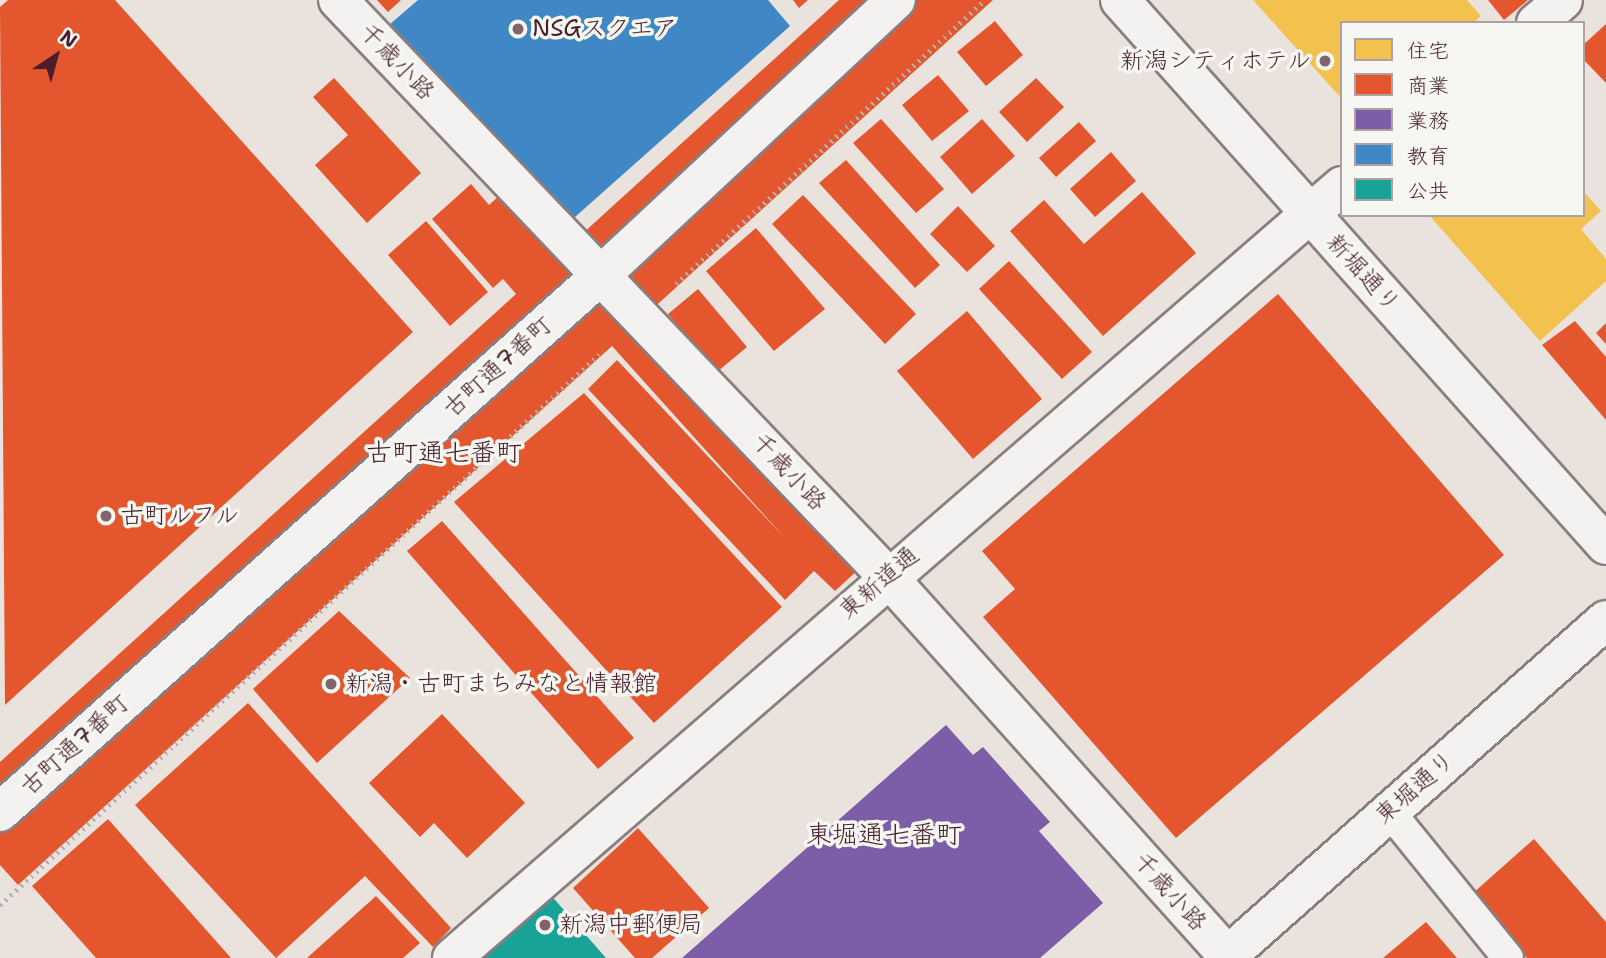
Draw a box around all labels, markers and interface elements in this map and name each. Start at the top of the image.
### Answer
place label: NSGスクエア [532,15,677,43]
street label: 千歳小路 [353,17,441,107]
north arrow [21,21,91,91]
marker: NSGスクエア [510,21,526,37]
legend [1340,21,1585,217]
text: N [55,24,82,53]
text: 住宅 [1407,37,1449,65]
place label: 新潟シティホテル [1119,47,1311,75]
marker: 新潟シティホテル [1317,53,1333,69]
text: 商業 [1407,72,1449,100]
text: 業務 [1407,107,1449,135]
text: 教育 [1407,142,1449,170]
text: 公共 [1407,177,1449,205]
street label: 新堀通り [1320,228,1406,318]
street label: 古町通7番町 [438,311,558,423]
street label: 千歳小路 [746,427,832,517]
district label: 古町通七番町 [366,436,522,468]
place label: 古町ルフル [120,502,240,530]
marker: 古町ルフル [98,508,114,524]
street label: 東新道通 [833,541,925,625]
place label: 新潟・古町まちみなと情報館 [345,670,657,698]
marker: 新潟・古町まちみなと情報館 [323,676,339,692]
street label: 古町通7番町 [15,689,135,801]
street label: 東堀通り [1369,746,1461,830]
district label: 東堀通七番町 [806,818,962,850]
street label: 千歳小路 [1127,847,1213,937]
place label: 新潟中郵便局 [559,911,703,939]
marker: 新潟中郵便局 [537,917,553,933]

